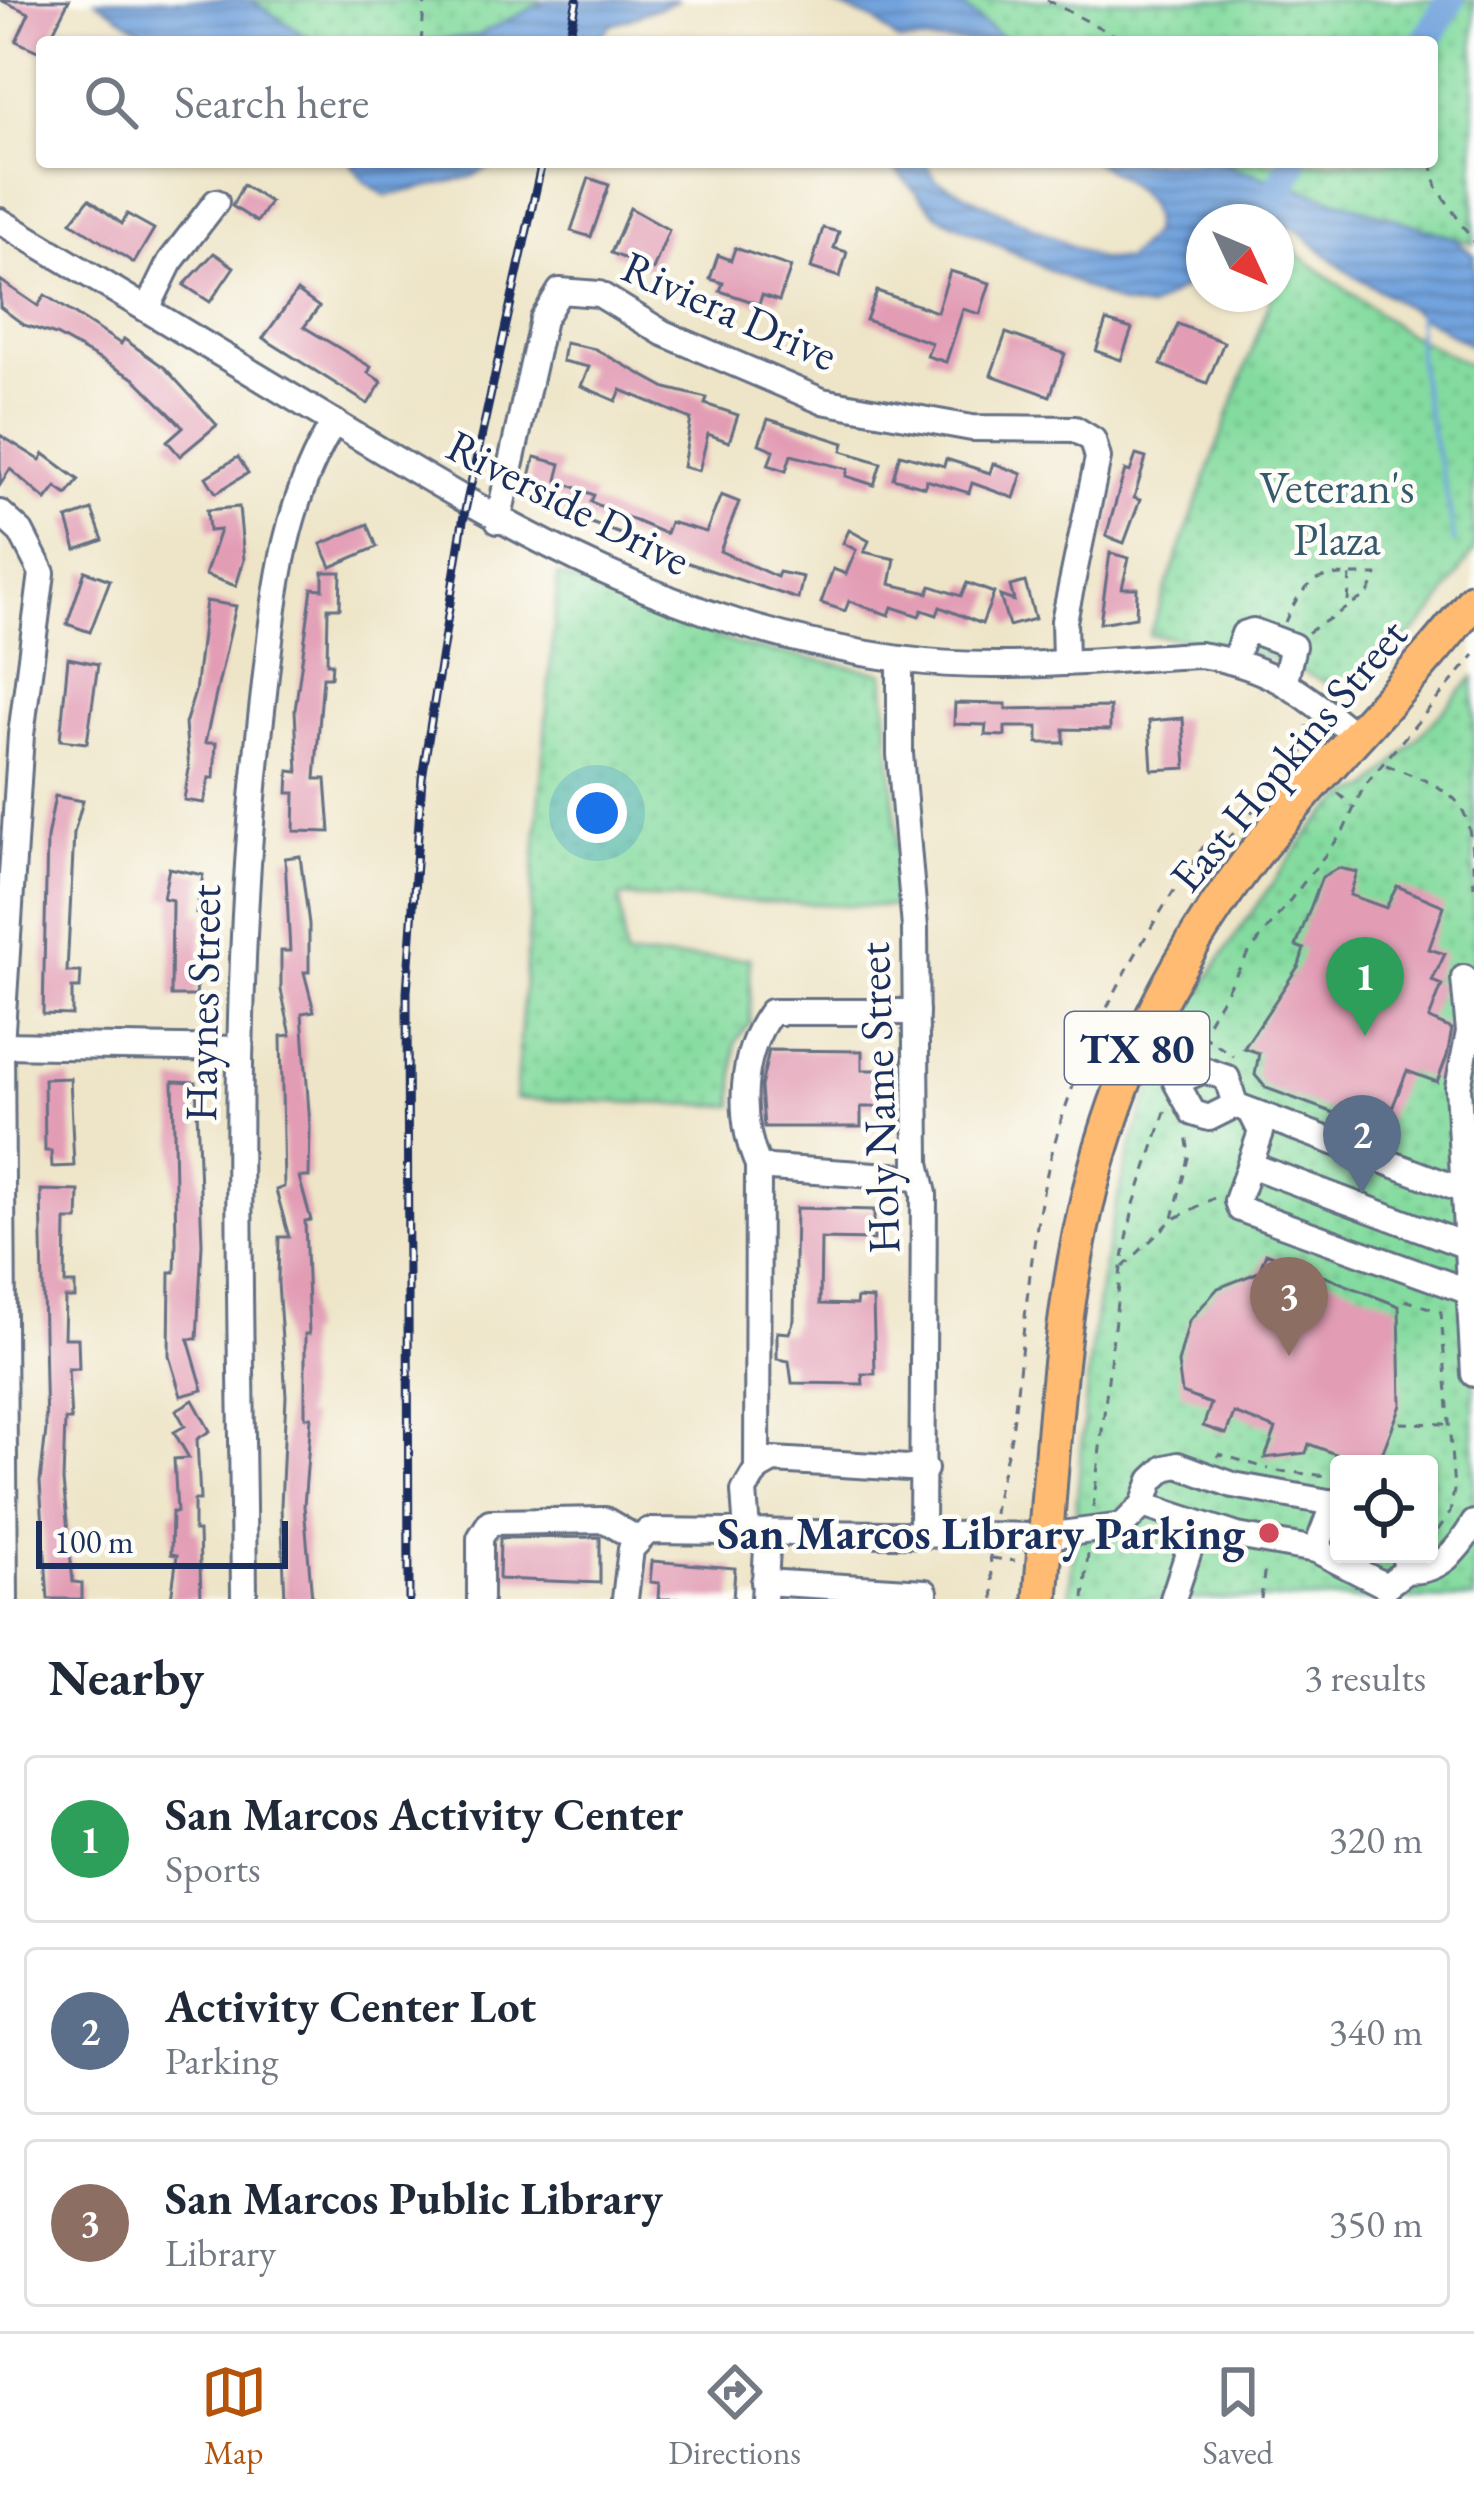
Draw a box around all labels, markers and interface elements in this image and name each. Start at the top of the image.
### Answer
search box [36,36,1438,168]
icon: search [78,69,144,135]
text: Search here [174,73,369,131]
north arrow [1186,204,1294,312]
street label: Riviera Drive [613,237,847,383]
street label: Riverside Drive [438,416,700,588]
park label: Veteran's Plaza [1259,458,1415,568]
street label: East Hopkins Street [1157,606,1419,904]
your location [567,783,627,843]
street label: Haynes Street [171,884,233,1122]
pin: 1 [1326,937,1404,1036]
street label: Holy Name Street [844,941,912,1255]
road number: TX 80 [1065,1012,1209,1084]
pin: 2 [1323,1095,1401,1194]
pin: 3 [1250,1257,1328,1356]
map controls [1330,1455,1438,1563]
button: locate [1330,1455,1438,1563]
place label: San Marcos Library Parking [717,1504,1245,1563]
scale bar [36,1515,288,1568]
text: 100 m [54,1520,134,1563]
marker: San Marcos Library Parking [1256,1520,1282,1546]
text: Nearby [48,1644,204,1710]
text: 3 results [1304,1652,1426,1703]
text: San Marcos Activity Center [165,1785,683,1843]
text: 1 [80,1814,100,1865]
text: 320 m [1329,1814,1423,1865]
text: Sports [165,1843,261,1894]
text: Activity Center Lot [165,1977,536,2035]
text: 2 [80,2006,100,2057]
text: 340 m [1329,2006,1423,2057]
text: Parking [165,2035,279,2086]
text: San Marcos Public Library [165,2169,663,2227]
text: 3 [80,2198,100,2249]
text: 350 m [1329,2198,1423,2249]
text: Library [165,2227,276,2278]
tab: Map [201,2359,267,2474]
tab: Directions [668,2359,801,2474]
tab: Saved [1203,2359,1273,2474]

